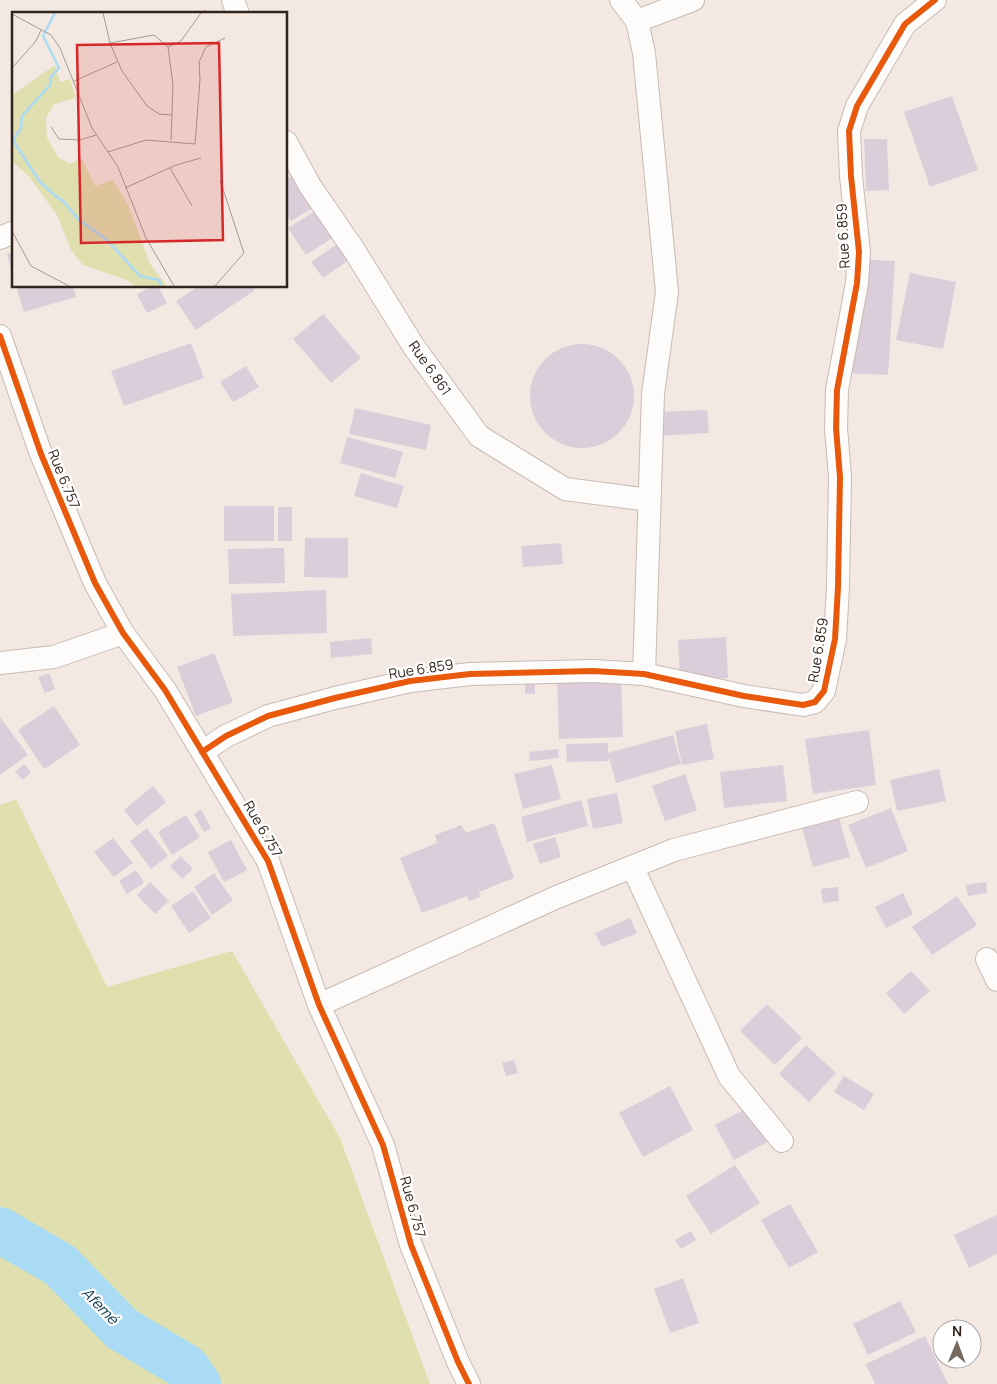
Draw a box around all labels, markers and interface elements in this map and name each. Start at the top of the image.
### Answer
inset map [12,12,288,288]
street label: Rue 6.859 [831,203,854,269]
street label: Rue 6.861 [405,337,456,399]
street label: Rue 6.757 [44,446,85,511]
street label: Rue 6.859 [803,616,832,684]
street label: Rue 6.859 [387,654,455,683]
street label: Rue 6.757 [240,797,287,861]
street label: Rue 6.757 [396,1174,431,1240]
water label: Afemé [77,1282,124,1330]
north arrow [932,1319,982,1369]
text: N [952,1321,962,1340]

